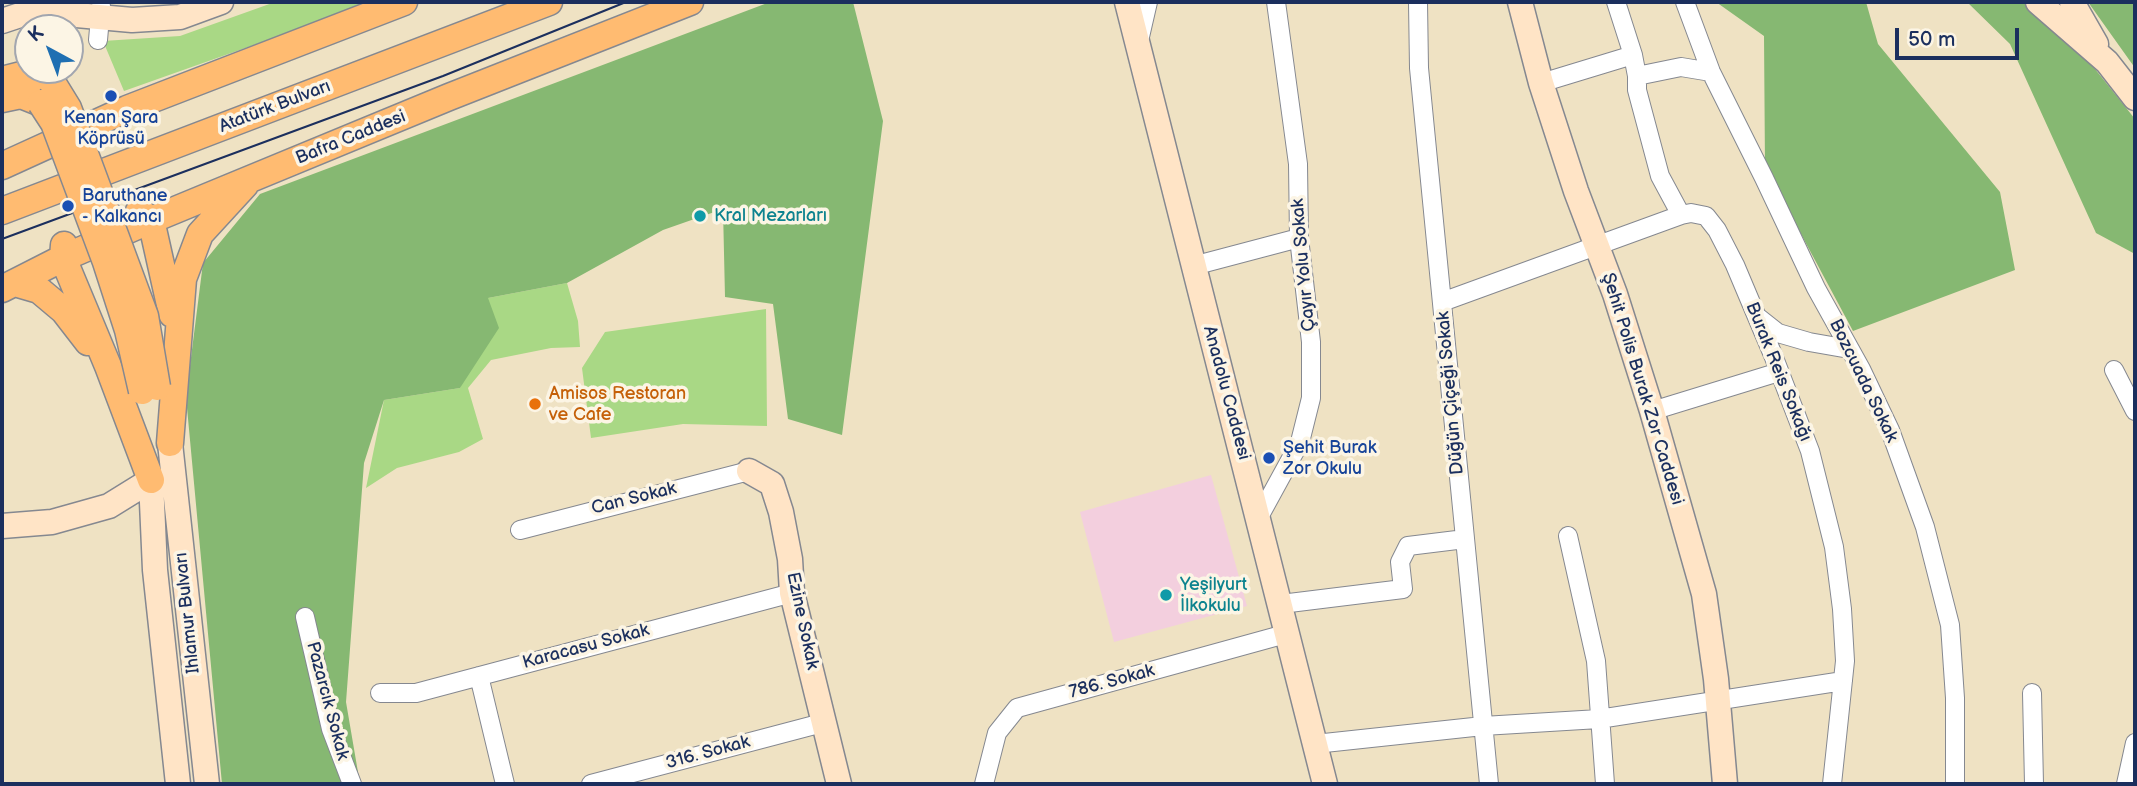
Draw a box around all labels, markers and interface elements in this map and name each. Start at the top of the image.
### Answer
north arrow [14,14,84,84]
scale bar [1899,14,2023,58]
text: K [24,21,49,47]
text: 50 m [1908,27,1955,52]
street label: Atatürk Bulvarı [216,76,334,138]
marker: Kenan Şara Köprüsü [103,88,119,104]
street label: Bafra Caddesi [293,106,409,170]
place label: Kenan Şara Köprüsü [64,107,158,150]
place label: Baruthane - Kalkancı [82,185,168,228]
marker: Baruthane - Kalkancı [60,198,76,214]
street label: Çayır Yolu Sokak [1287,198,1321,332]
place label: Kral Mezarları [714,205,827,227]
marker: Kral Mezarları [692,208,708,224]
street label: Şehit Polis Burak Zor Caddesi [1596,270,1688,508]
street label: Burak Reis Sokağı [1740,299,1816,445]
street label: Düğün Çiçeği Sokak [1433,310,1469,476]
street label: Bozcuada Sokak [1824,316,1902,446]
street label: Anadolu Caddesi [1198,323,1254,463]
place label: Amisos Restoran ve Cafe [549,383,686,426]
marker: Amisos Restoran ve Cafe [527,396,543,412]
place label: Şehit Burak Zor Okulu [1283,437,1377,480]
marker: Şehit Burak Zor Okulu [1261,450,1277,466]
street label: Can Sokak [589,478,679,520]
street label: Ihlamur Bulvarı [171,551,205,675]
street label: Ezine Sokak [781,570,823,672]
place label: Yeşilyurt İlkokulu [1180,574,1247,616]
marker: Yeşilyurt İlkokulu [1158,587,1174,603]
street label: Karacasu Sokak [520,620,652,674]
street label: Pazarcık Sokak [301,639,353,763]
street label: 786. Sokak [1067,660,1157,704]
street label: 316. Sokak [664,731,752,775]

